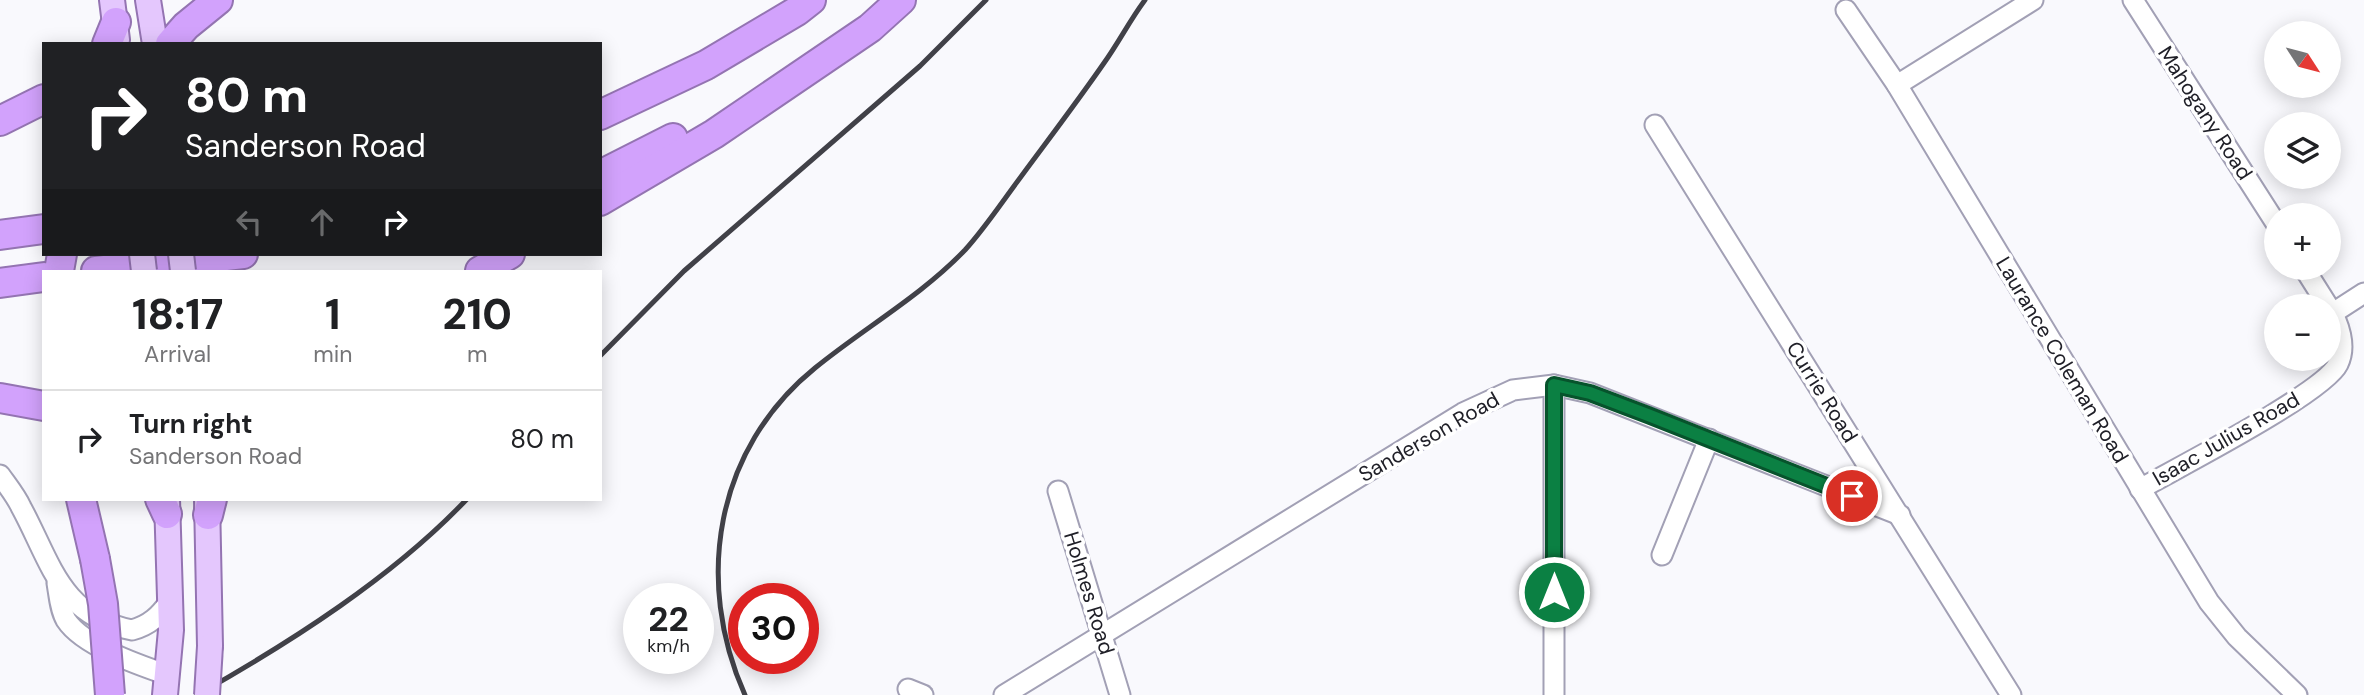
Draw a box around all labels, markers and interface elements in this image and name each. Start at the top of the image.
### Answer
north arrow [2264,21,2342,98]
map controls [2264,21,2341,371]
street label: Mahogany Road [2151,41,2259,185]
text: 80 m [185,63,308,127]
icon: right [70,70,161,161]
button: layers [2264,112,2341,189]
text: Sanderson Road [185,125,426,167]
icon: left [230,203,268,241]
icon: ahead [303,203,341,241]
icon: right [376,203,414,241]
button: + [2264,203,2341,280]
street label: Laurance Coleman Road [1989,252,2135,468]
text: 18:17 [132,287,223,342]
text: 1 [325,287,341,342]
text: 210 [443,287,512,342]
button: − [2264,294,2341,371]
street label: Currie Road [1780,336,1864,448]
text: Arrival [144,339,211,369]
text: min [313,339,352,369]
text: m [467,339,487,369]
street label: Sanderson Road [1354,385,1504,489]
street label: Isaac Julius Road [2147,386,2305,492]
text: Turn right [129,407,253,441]
icon: right [70,420,108,458]
text: 80 m [510,422,574,456]
text: Sanderson Road [129,441,302,471]
pin [1822,466,1882,526]
icon: arrive [1833,477,1871,515]
street label: Holmes Road [1057,528,1121,658]
position arrow [1517,555,1591,629]
speed limit sign: 30 [728,583,819,674]
text: 22 [648,596,689,642]
text: km/h [647,634,690,658]

